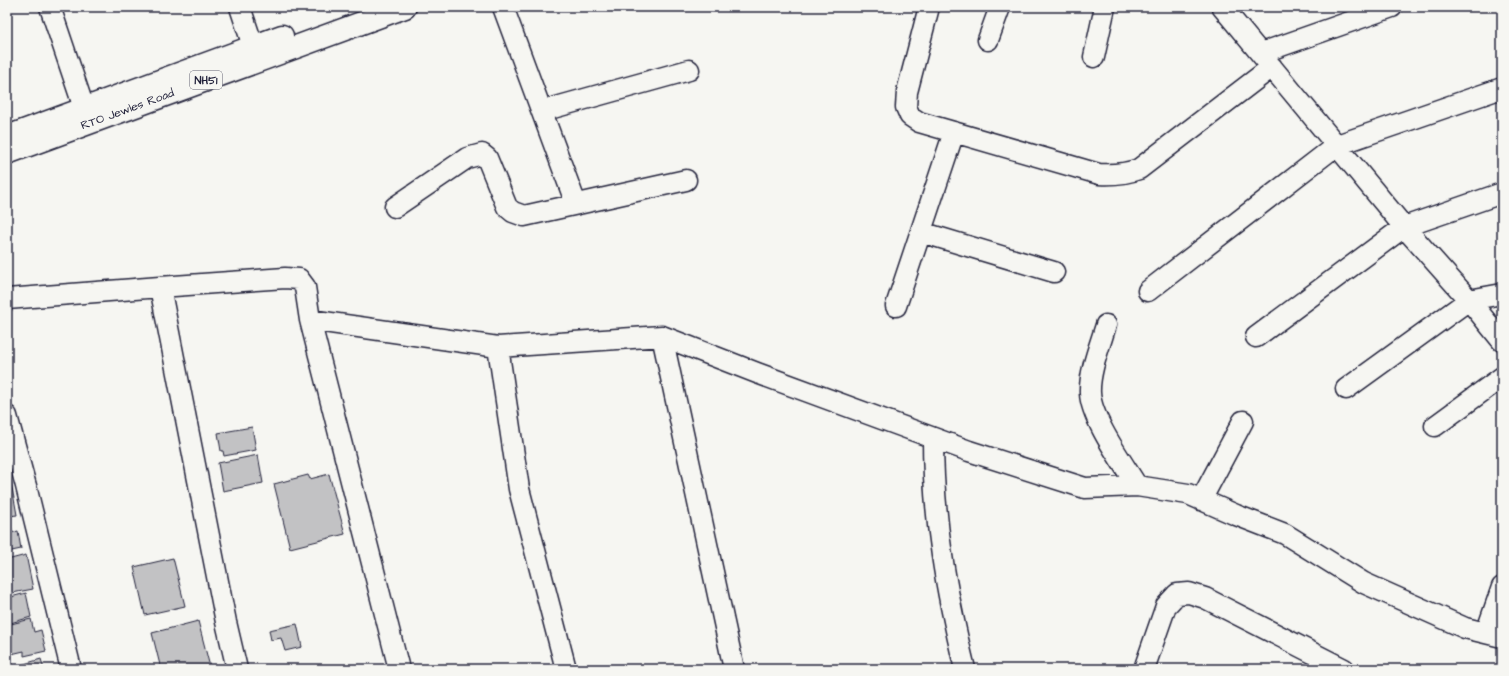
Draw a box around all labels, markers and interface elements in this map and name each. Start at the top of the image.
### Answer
road number: NH51 [190,71,222,89]
street label: RTO Jewles Road [78,84,176,134]

